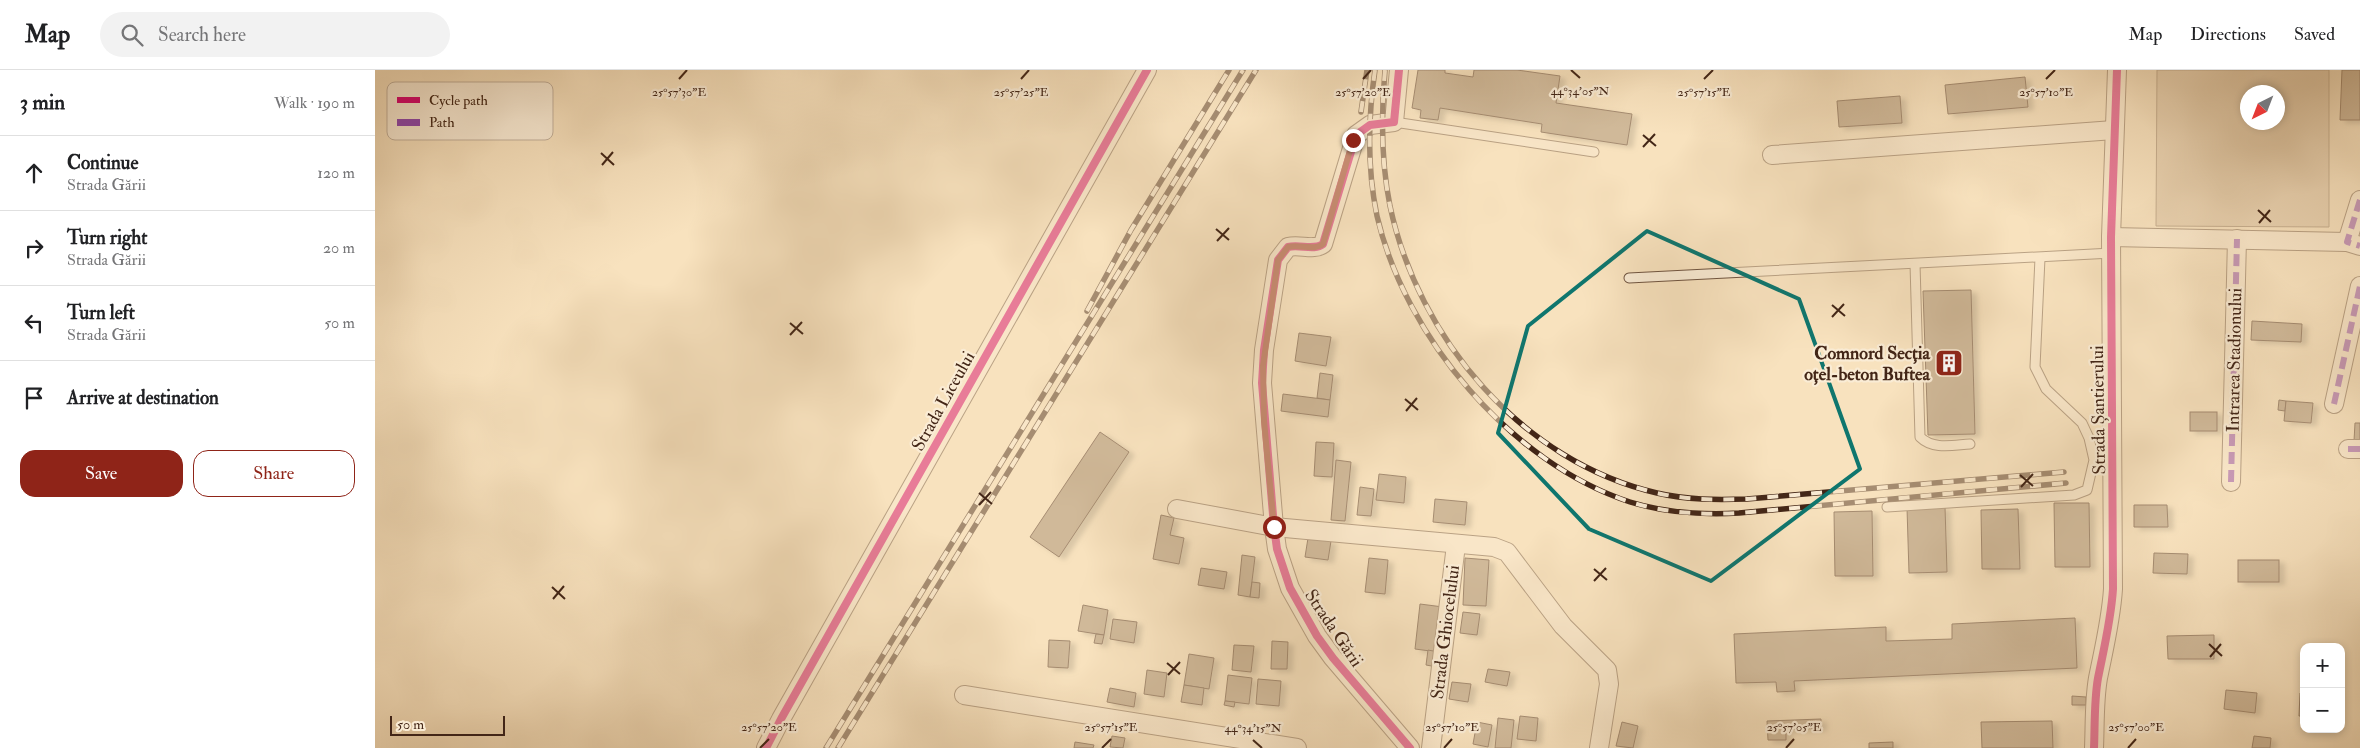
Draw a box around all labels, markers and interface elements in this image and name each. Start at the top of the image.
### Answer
search box [100,12,450,57]
text: Map [25,19,70,50]
icon: search [118,21,146,49]
text: Search here [158,23,246,47]
text: Map [2129,23,2162,46]
text: Directions [2190,23,2266,46]
text: Saved [2294,23,2335,46]
legend [387,82,553,140]
text: 44°34'05"N [1551,84,1610,99]
text: 25°57'30"E [652,85,706,100]
text: 25°57'25"E [994,85,1049,100]
text: 25°57'20"E [1335,85,1391,100]
text: 25°57'15"E [1678,85,1731,100]
text: 25°57'10"E [2019,85,2073,100]
north arrow [2240,85,2285,130]
text: 3 min [20,89,65,116]
text: Cycle path [429,92,489,110]
text: Walk · 190 m [274,93,355,113]
text: Path [429,114,455,131]
route end [1342,129,1365,152]
text: Continue [67,151,138,175]
icon: ahead [20,159,48,187]
text: 120 m [317,163,355,183]
text: Strada Gării [67,175,146,195]
text: Turn right [67,226,147,250]
icon: right [20,234,48,262]
text: 20 m [323,238,355,258]
text: Strada Gării [67,250,146,270]
street label: Intrarea Stadionului [2222,287,2247,432]
text: Turn left [67,301,135,325]
icon: left [20,309,48,337]
text: 50 m [324,313,355,333]
text: Strada Gării [67,325,146,345]
place label: Comnord Secția oțel-beton Buftea [1804,342,1931,386]
street label: Strada Șantierului [2086,345,2111,475]
street label: Strada Liceului [907,347,980,455]
building icon: Comnord Secția oțel-beton Buftea [1934,348,1964,378]
icon: arrive [20,384,48,412]
text: Arrive at destination [67,386,219,410]
button: Save [20,450,183,497]
button: Share [193,450,355,497]
route start [1263,516,1286,539]
street label: Strada Ghiocelului [1426,563,1465,701]
street label: Strada Gării [1299,585,1368,672]
map controls [2300,643,2345,733]
button: + [2300,643,2345,688]
button: − [2300,688,2345,733]
scale bar [390,713,505,736]
text: 50 m [397,716,424,733]
text: 25°57'20"E [741,720,797,735]
text: 25°57'15"E [1085,720,1138,735]
text: 25°57'10"E [1425,720,1479,735]
text: 25°57'05"E [1767,720,1822,735]
text: 25°57'00"E [2108,720,2164,735]
text: 44°34'15"N [1225,721,1282,736]

